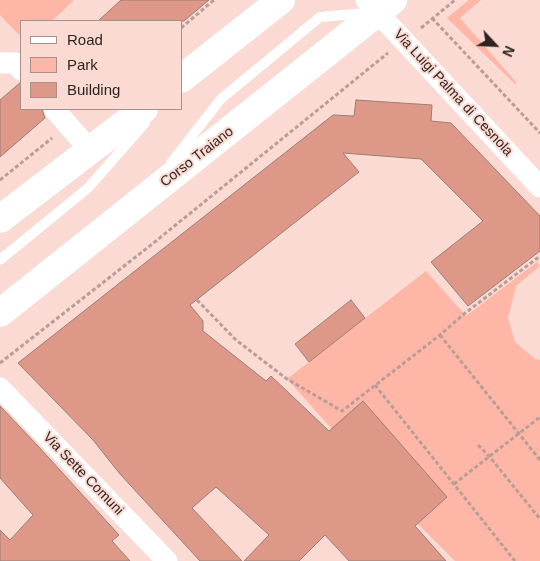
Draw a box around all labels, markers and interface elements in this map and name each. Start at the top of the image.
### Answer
legend [20,20,182,110]
north arrow [470,20,520,70]
street label: Via Luigi Palma di Cesnola [390,26,516,160]
text: Road [67,31,103,48]
text: N [499,43,518,59]
text: Park [67,56,98,73]
text: Building [67,81,120,98]
street label: Corso Traiano [157,123,237,191]
street label: Via Sette Comuni [39,429,127,519]

